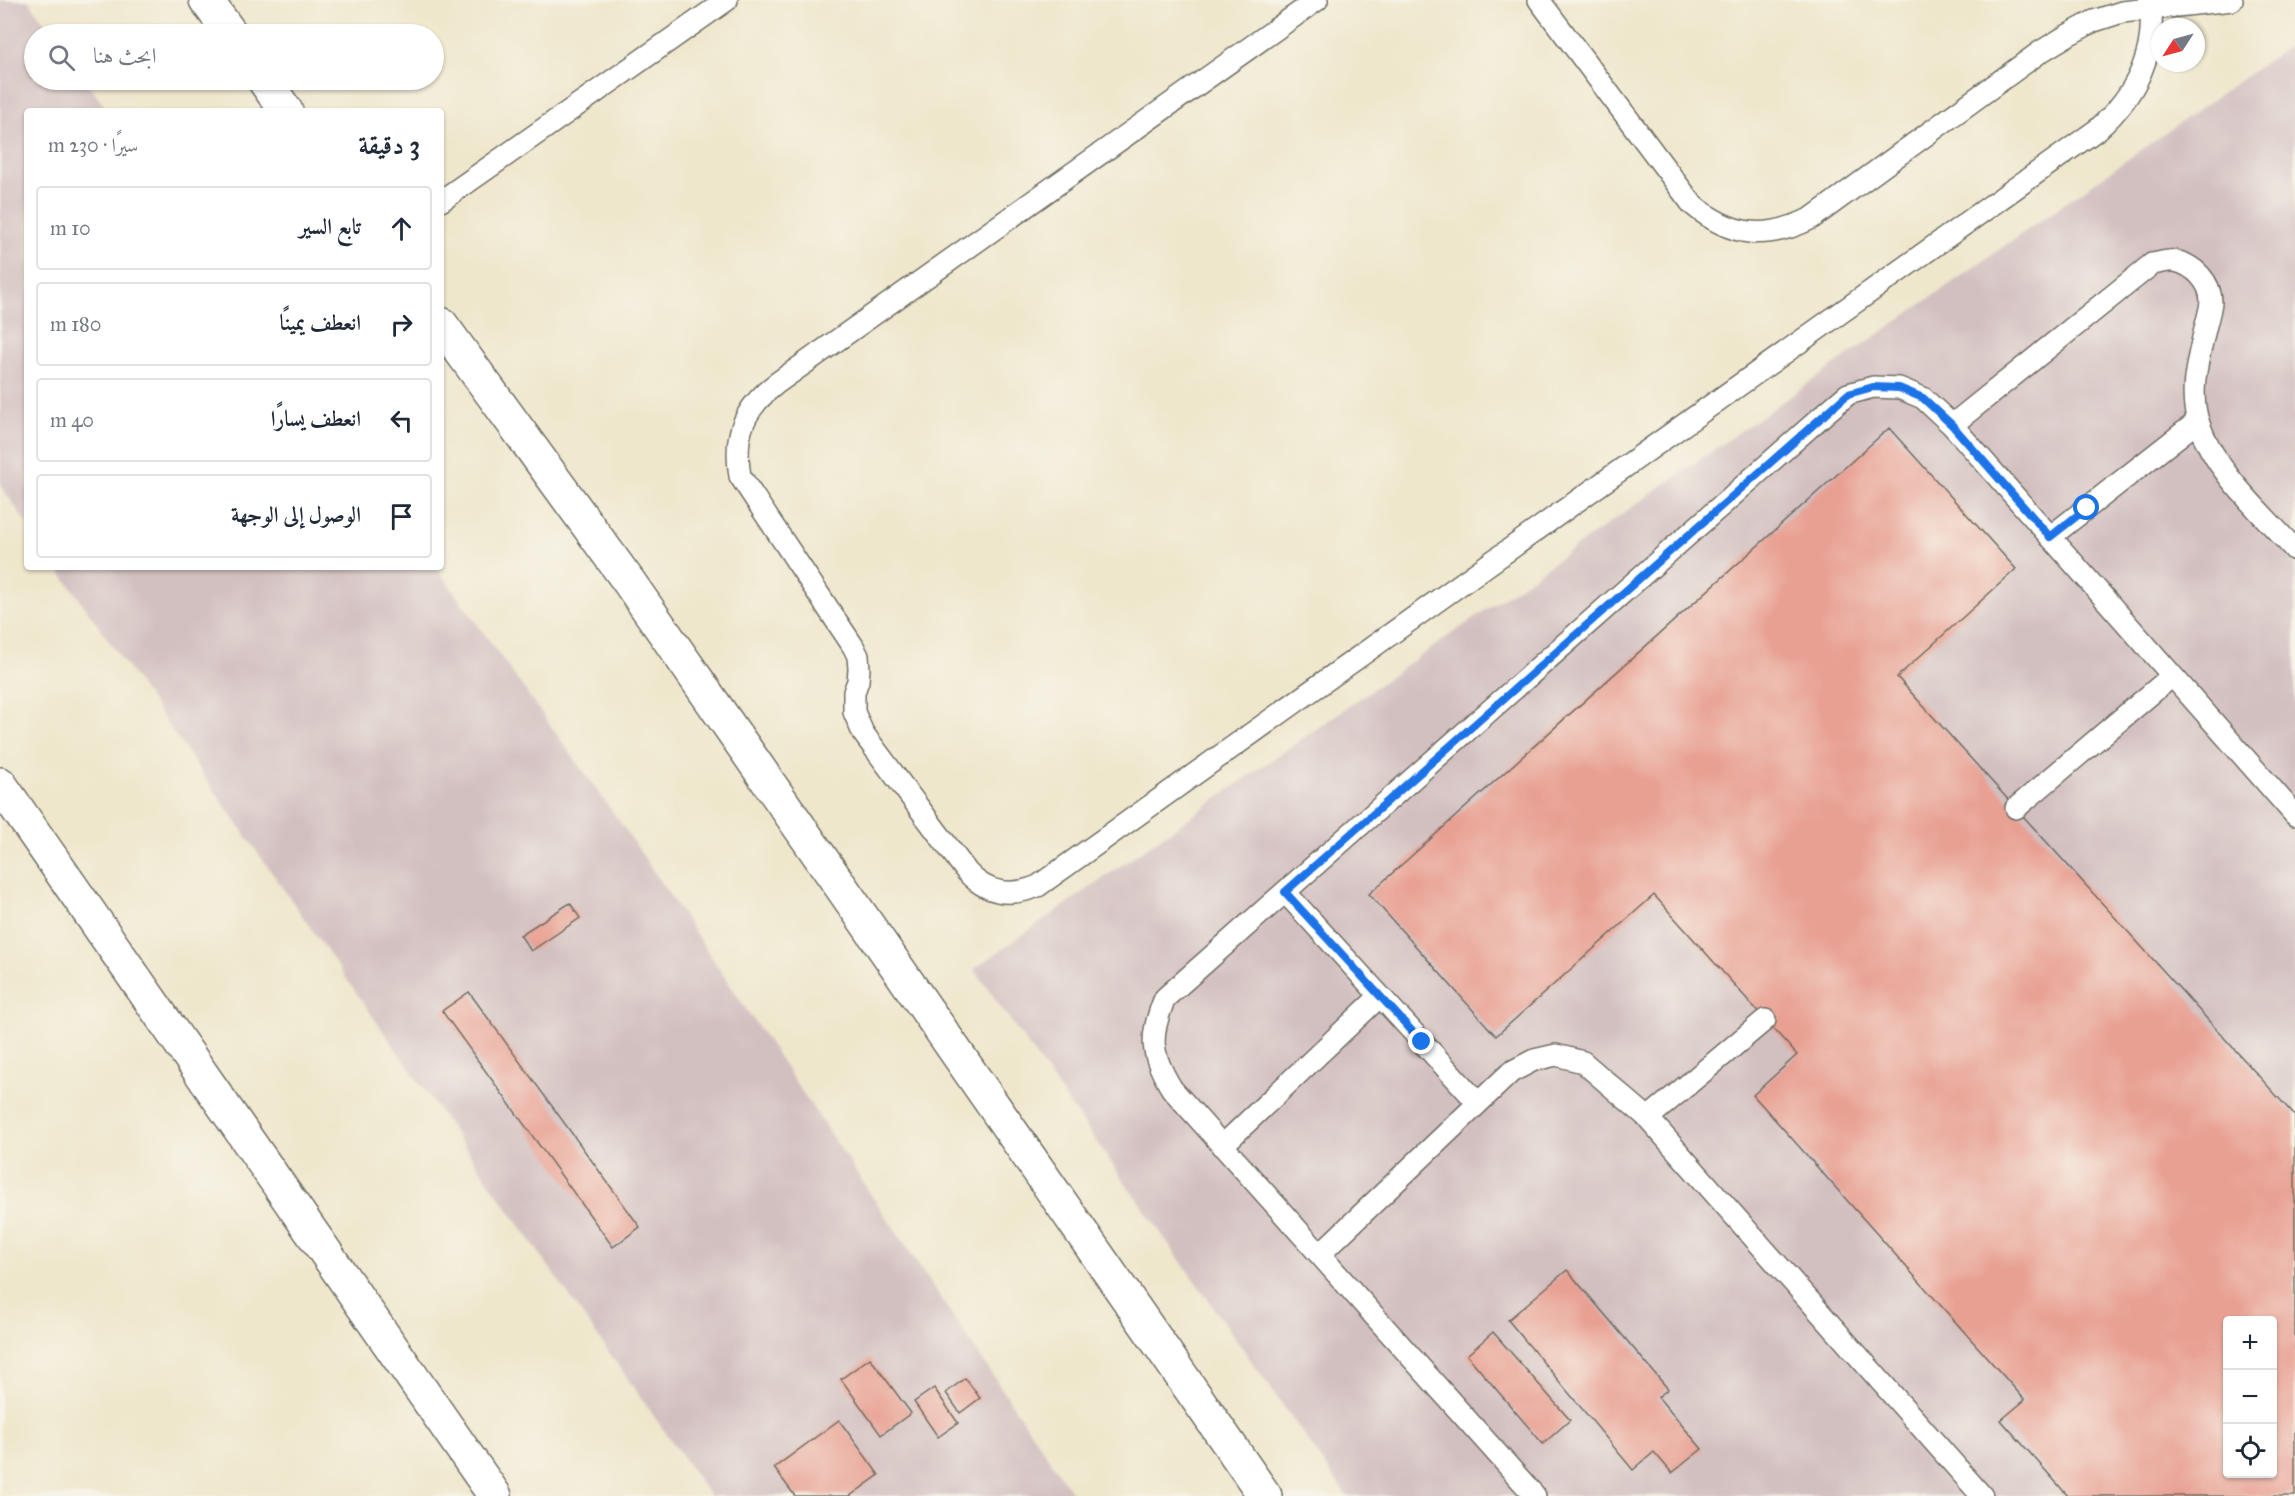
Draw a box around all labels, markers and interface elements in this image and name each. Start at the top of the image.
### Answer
north arrow [2151,18,2205,72]
search box [24,24,444,90]
icon: search [45,41,78,74]
text: ابحث هنا [93,42,156,69]
text: 3 دقيقة [359,129,420,161]
text: سيرًا · 230 m [48,133,138,157]
icon: ahead [385,212,418,245]
text: تابع السير [299,213,361,240]
text: 10 m [50,216,91,240]
icon: right [385,308,418,341]
text: انعطف يمينًا [280,309,361,336]
text: 180 m [50,312,101,336]
icon: left [385,404,418,437]
text: انعطف يسارًا [271,405,361,432]
text: 40 m [50,408,94,432]
route start [2073,494,2099,520]
icon: arrive [385,500,418,533]
text: الوصول إلى الوجهة [231,501,361,528]
route end [1408,1028,1434,1054]
map controls [2223,1316,2277,1478]
button: + [2223,1316,2277,1370]
button: − [2223,1370,2277,1424]
button: locate [2223,1424,2277,1478]

